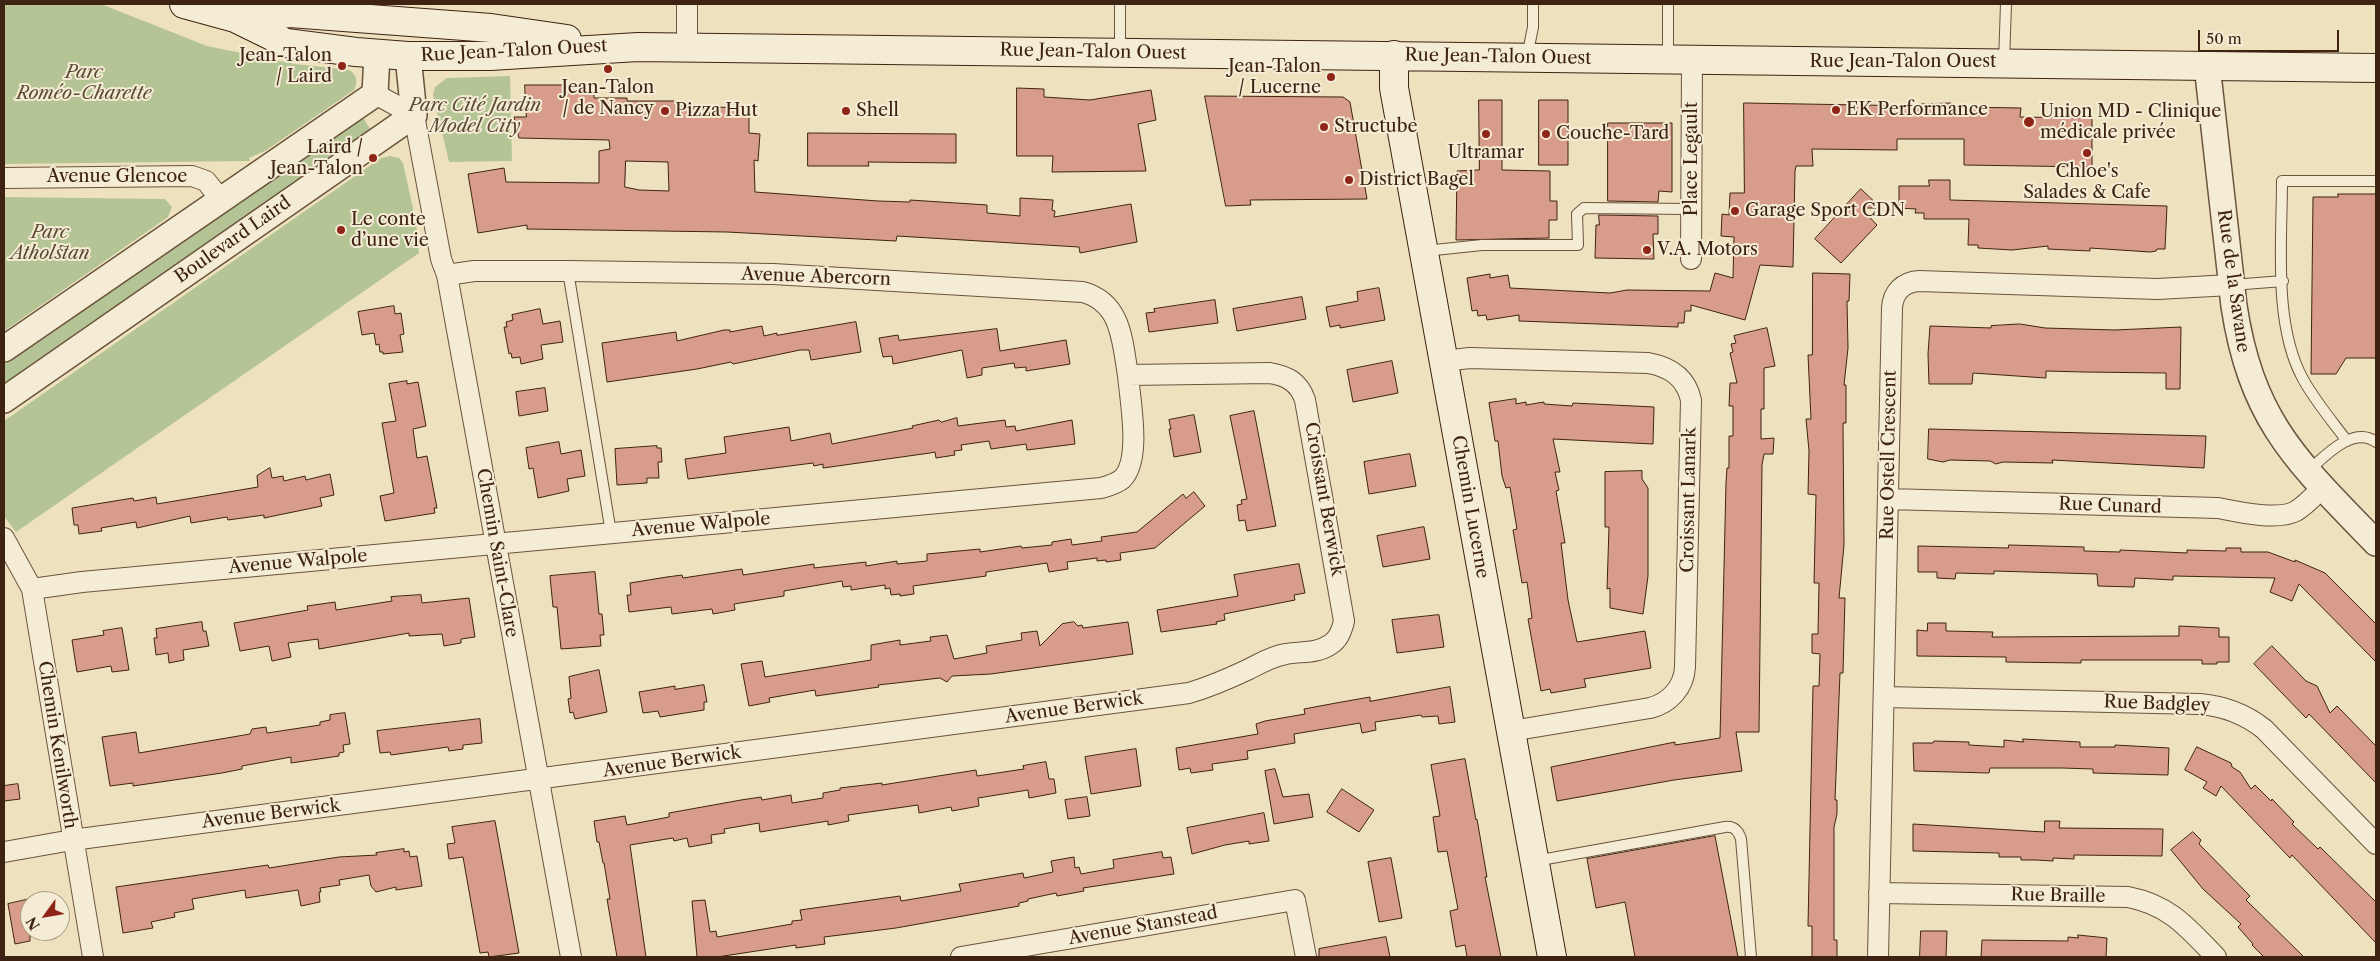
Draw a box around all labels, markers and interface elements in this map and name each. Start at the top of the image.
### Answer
scale bar [2200,20,2341,52]
text: 50 m [2206,29,2242,48]
street label: Rue Jean-Talon Ouest [420,35,608,67]
street label: Rue Jean-Talon Ouest [999,40,1187,64]
place label: Jean-Talon / Laird [239,45,332,88]
street label: Rue Jean-Talon Ouest [1404,45,1592,69]
street label: Rue Jean-Talon Ouest [1810,51,1996,73]
place label: Jean-Talon / Lucerne [1228,56,1321,98]
marker: Jean-Talon / Laird [336,60,348,72]
park label: Parc Roméo-Charette [16,62,152,104]
marker: Jean-Talon / de Nancy [602,63,614,75]
marker: Jean-Talon / Lucerne [1325,71,1337,83]
place label: Jean-Talon / de Nancy [562,77,654,120]
park label: Parc Cité Jardin Model City [409,95,541,138]
place label: EK Performance [1846,99,1988,121]
place label: Pizza Hut [675,100,758,122]
place label: Shell [856,100,899,122]
place label: Union MD - Clinique médicale privée [2040,101,2221,144]
street label: Place Legault [1681,102,1703,216]
marker: EK Performance [1830,104,1842,116]
marker: Pizza Hut [659,105,671,117]
marker: Shell [840,105,852,117]
marker: Union MD - Clinique médicale privée [2022,115,2036,129]
place label: Structube [1334,116,1418,138]
marker: Structube [1318,121,1330,133]
place label: Couche-Tard [1556,123,1669,145]
marker: Ultramar [1480,128,1492,140]
marker: Couche-Tard [1540,128,1552,140]
place label: Laird / Jean-Talon [270,137,363,180]
place label: Ultramar [1448,142,1524,164]
marker: Chloe's Salades & Cafe [2081,147,2093,159]
marker: Laird / Jean-Talon [367,152,379,164]
place label: Chloe's Salades & Cafe [2023,161,2151,203]
street label: Avenue Glencoe [47,166,187,188]
place label: District Bagel [1359,169,1474,191]
marker: District Bagel [1343,174,1355,186]
street label: Boulevard Laird [171,192,295,288]
place label: Garage Sport CDN [1745,200,1905,222]
marker: Garage Sport CDN [1729,205,1741,217]
street label: Rue de la Savane [2212,208,2254,354]
place label: Le conte d’une vie [351,209,429,252]
park label: Parc Atholstan [10,222,90,264]
marker: Le conte d’une vie [335,224,347,236]
place label: V.A. Motors [1657,239,1758,261]
marker: V.A. Motors [1641,244,1653,256]
street label: Avenue Abercorn [741,264,891,290]
street label: Rue Ostell Crescent [1877,370,1901,540]
street label: Croissant Berwick [1300,420,1348,578]
street label: Croissant Lanark [1677,427,1701,573]
street label: Chemin Lucerne [1447,434,1493,580]
street label: Chemin Saint-Clare [471,467,523,639]
street label: Rue Cunard [2058,493,2162,519]
street label: Avenue Walpole [631,508,771,542]
street label: Avenue Walpole [228,545,368,579]
street label: Chemin Kenilworth [33,659,81,831]
street label: Avenue Berwick [1004,688,1144,728]
street label: Rue Badgley [2103,691,2211,717]
street label: Avenue Berwick [602,742,742,782]
street label: Avenue Berwick [201,795,341,833]
street label: Rue Braille [2010,884,2106,908]
north arrow [20,891,70,941]
street label: Avenue Stanstead [1067,902,1219,950]
text: N [22,913,44,933]

